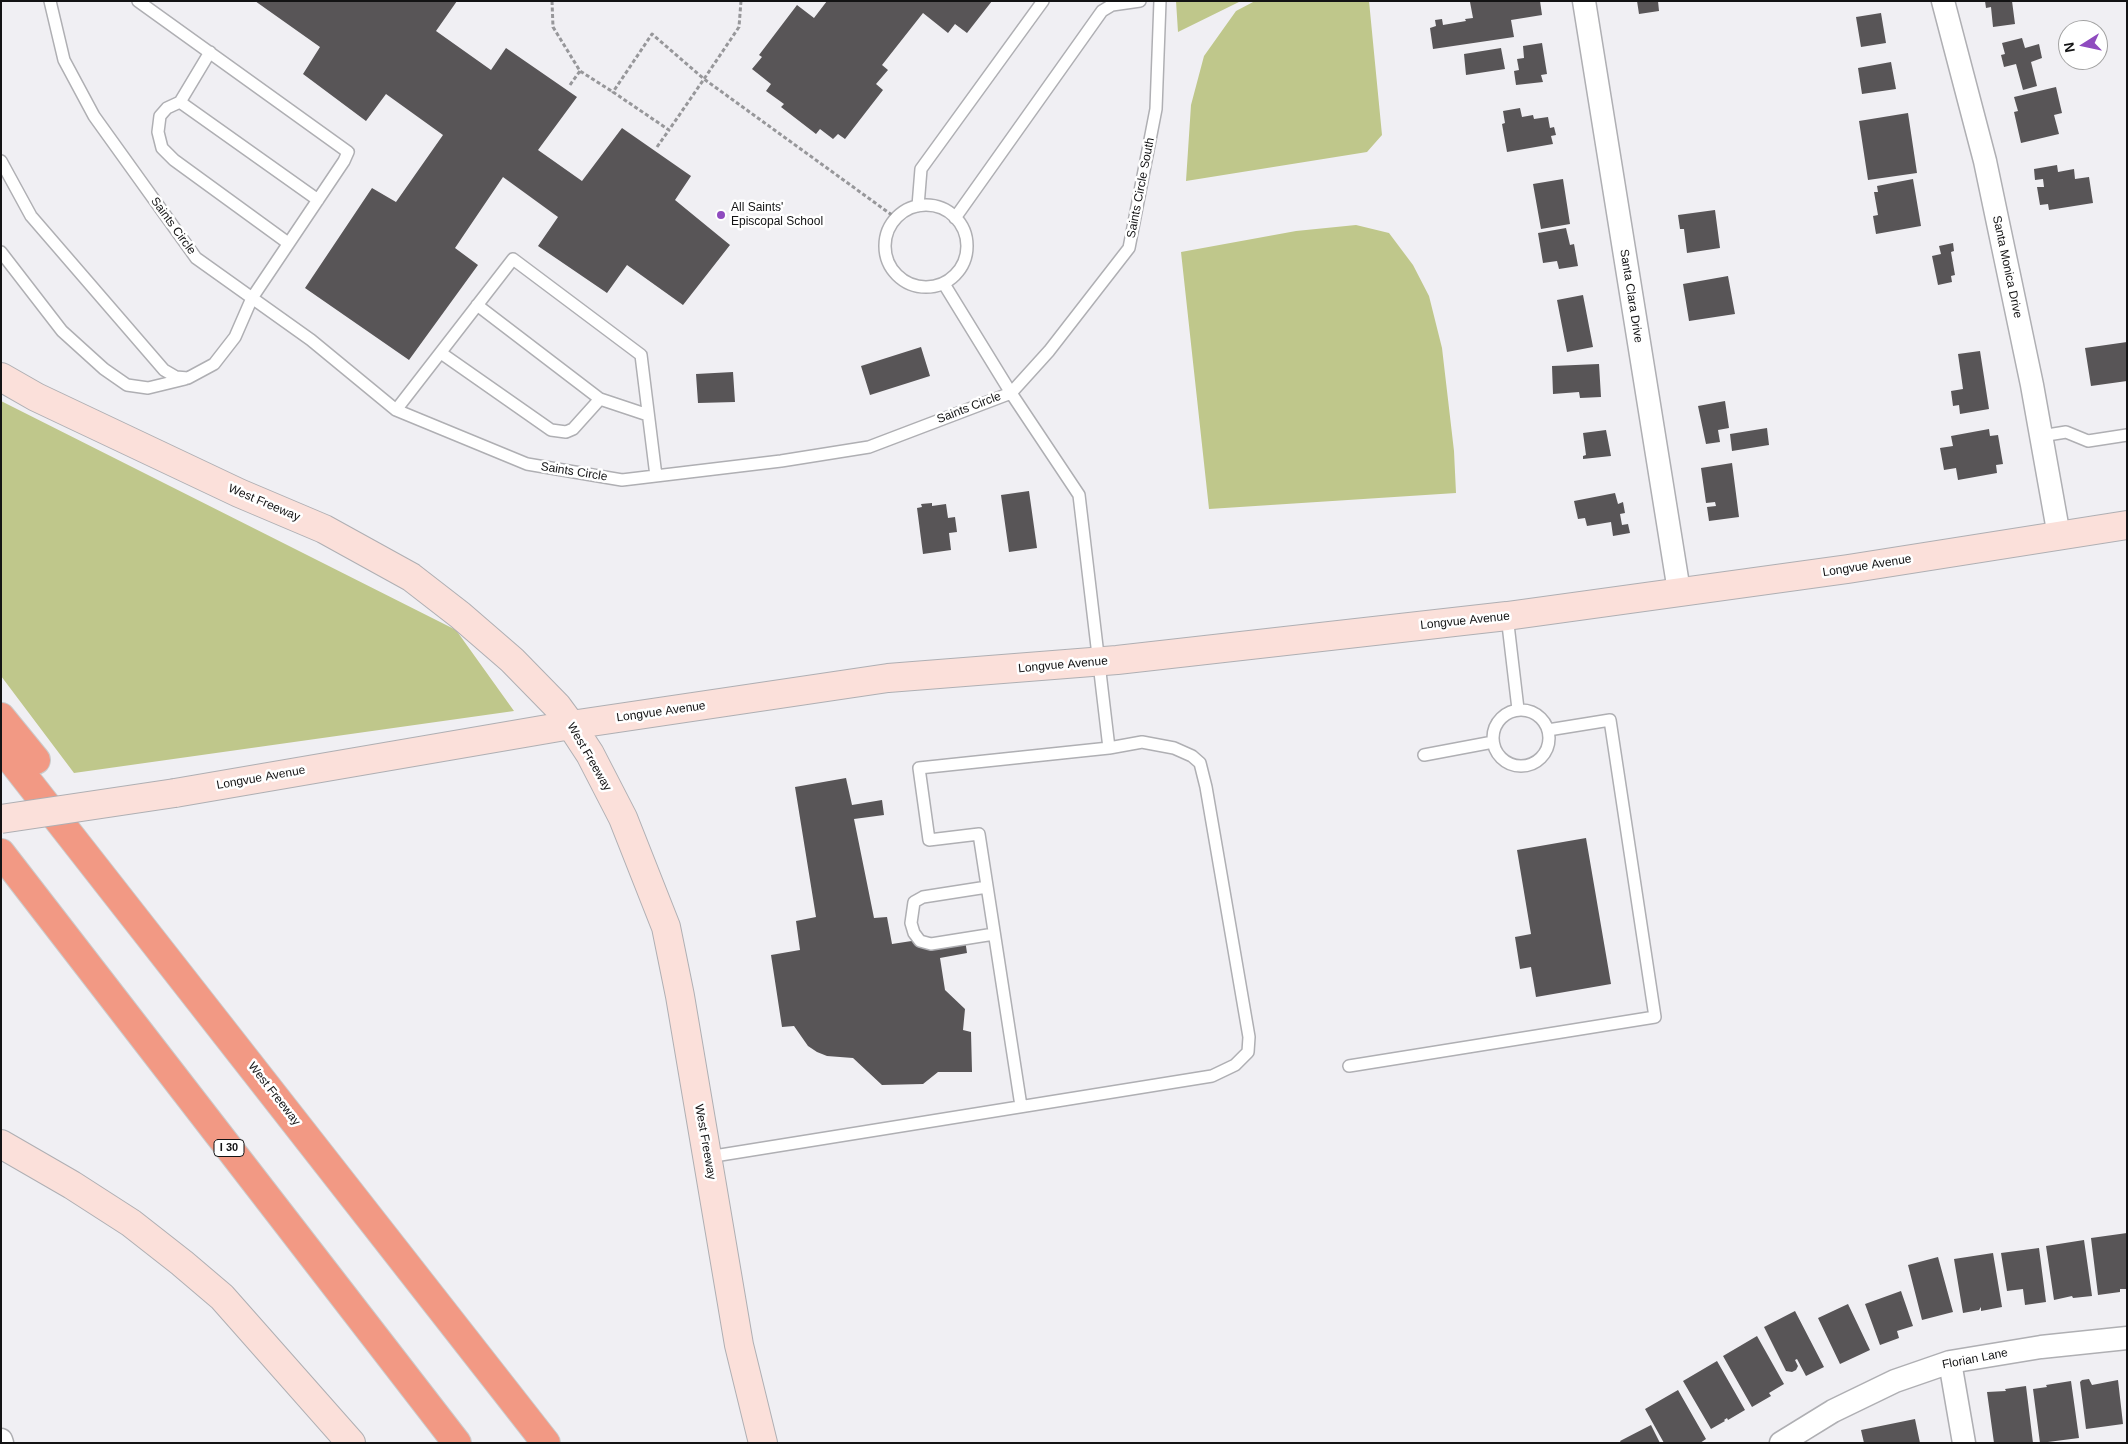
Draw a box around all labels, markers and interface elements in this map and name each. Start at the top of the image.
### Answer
north arrow [2058,20,2108,70]
text: N [2060,41,2078,54]
street label: Saints Circle South [1124,137,1158,239]
street label: Saints Circle [147,195,199,257]
place label: All Saints' Episcopal School [731,201,823,229]
marker: All Saints' Episcopal School [715,209,727,221]
street label: Santa Monica Drive [1989,214,2025,320]
street label: Santa Clara Drive [1616,248,1646,344]
street label: Saints Circle [935,389,1003,427]
street label: Saints Circle [540,460,608,484]
street label: West Freeway [226,481,302,525]
street label: Longvue Avenue [1821,552,1913,580]
street label: Longvue Avenue [1420,609,1510,633]
street label: Longvue Avenue [1018,654,1108,676]
street label: Longvue Avenue [616,699,706,725]
street label: West Freeway [564,720,614,794]
street label: Longvue Avenue [216,763,306,793]
street label: West Freeway [245,1059,303,1129]
street label: West Freeway [691,1103,719,1181]
road number: I 30 [214,1140,244,1156]
street label: Florian Lane [1941,1346,2009,1372]

